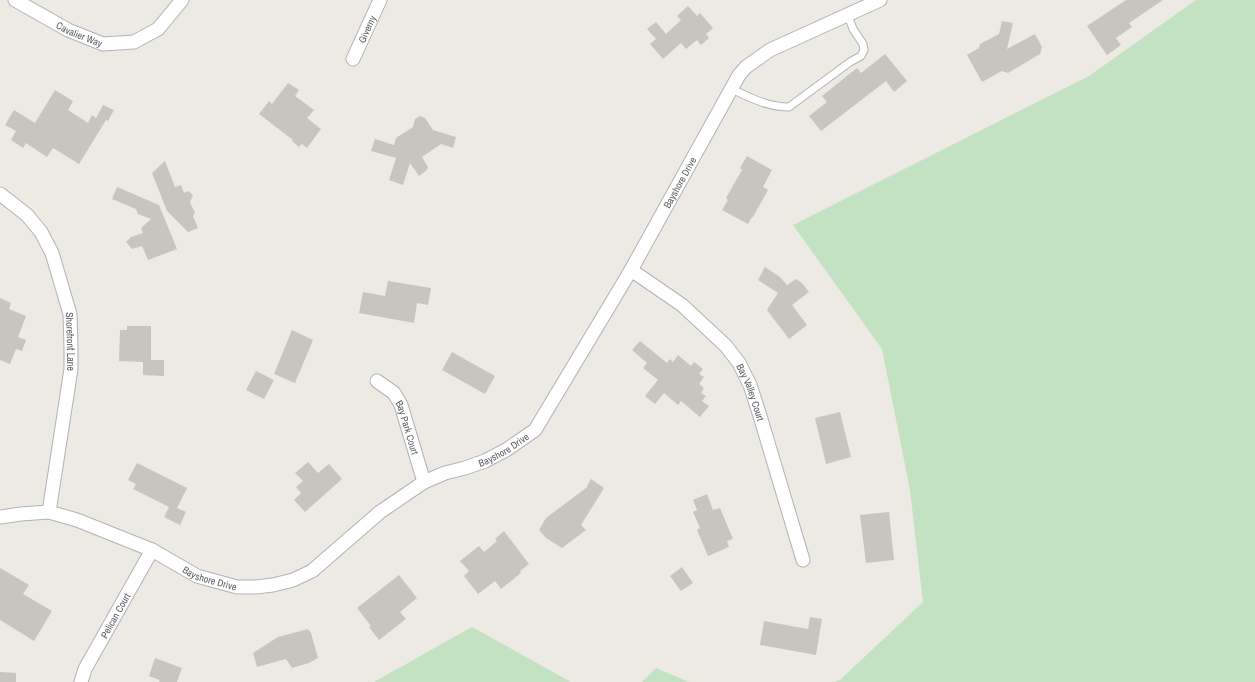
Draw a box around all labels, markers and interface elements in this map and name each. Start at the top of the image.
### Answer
street label: Giverny [355,13,379,45]
street label: Cavalier Way [54,19,105,50]
street label: Bayshore Drive [661,154,700,211]
street label: Shorefront Lane [63,312,77,371]
street label: Bay Valley Court [733,362,767,423]
street label: Bay Park Court [393,398,422,457]
street label: Bayshore Drive [477,430,532,470]
street label: Bayshore Drive [180,563,239,594]
street label: Pelican Court [98,590,134,641]

